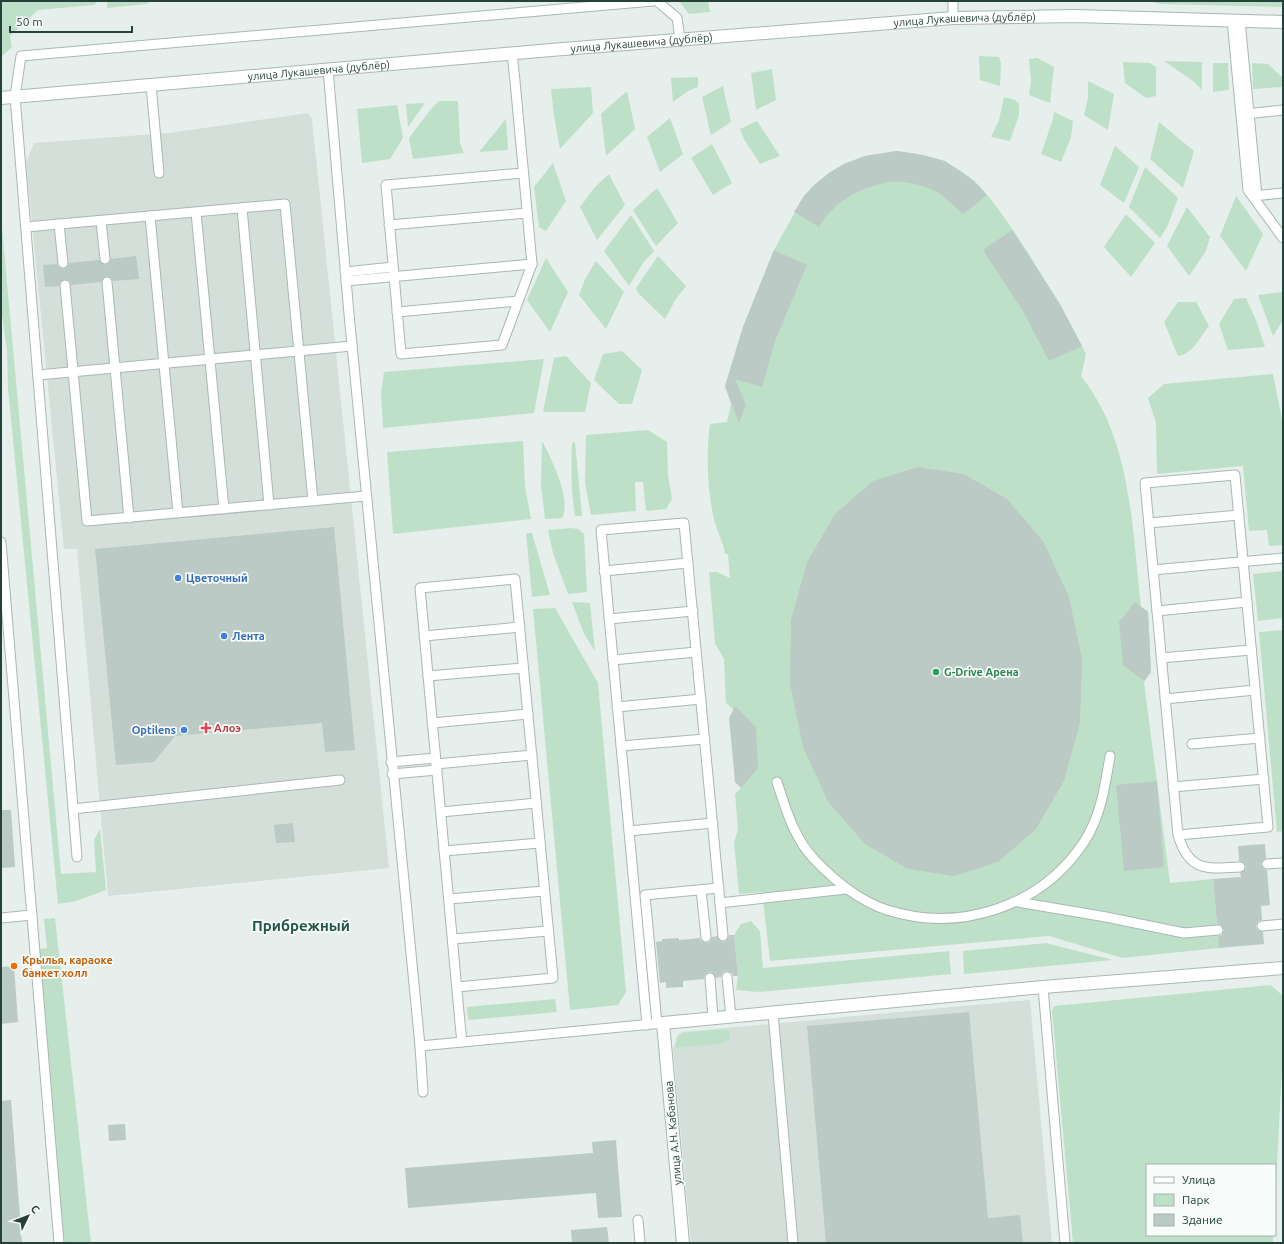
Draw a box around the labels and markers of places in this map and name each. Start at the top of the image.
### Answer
place label: Цветочный [186,572,248,584]
marker: Цветочный [173,573,183,583]
place label: Лента [232,630,265,642]
marker: Лента [219,631,229,641]
place label: G-Drive Арена [944,666,1019,678]
marker: G-Drive Арена [931,667,941,677]
place label: Алоэ [214,722,241,734]
marker: Алоэ [201,723,211,733]
place label: Optilens [132,724,176,736]
marker: Optilens [179,725,189,735]
place label: Крылья, караоке банкет холл [22,954,113,979]
marker: Крылья, караоке банкет холл [9,961,19,971]

